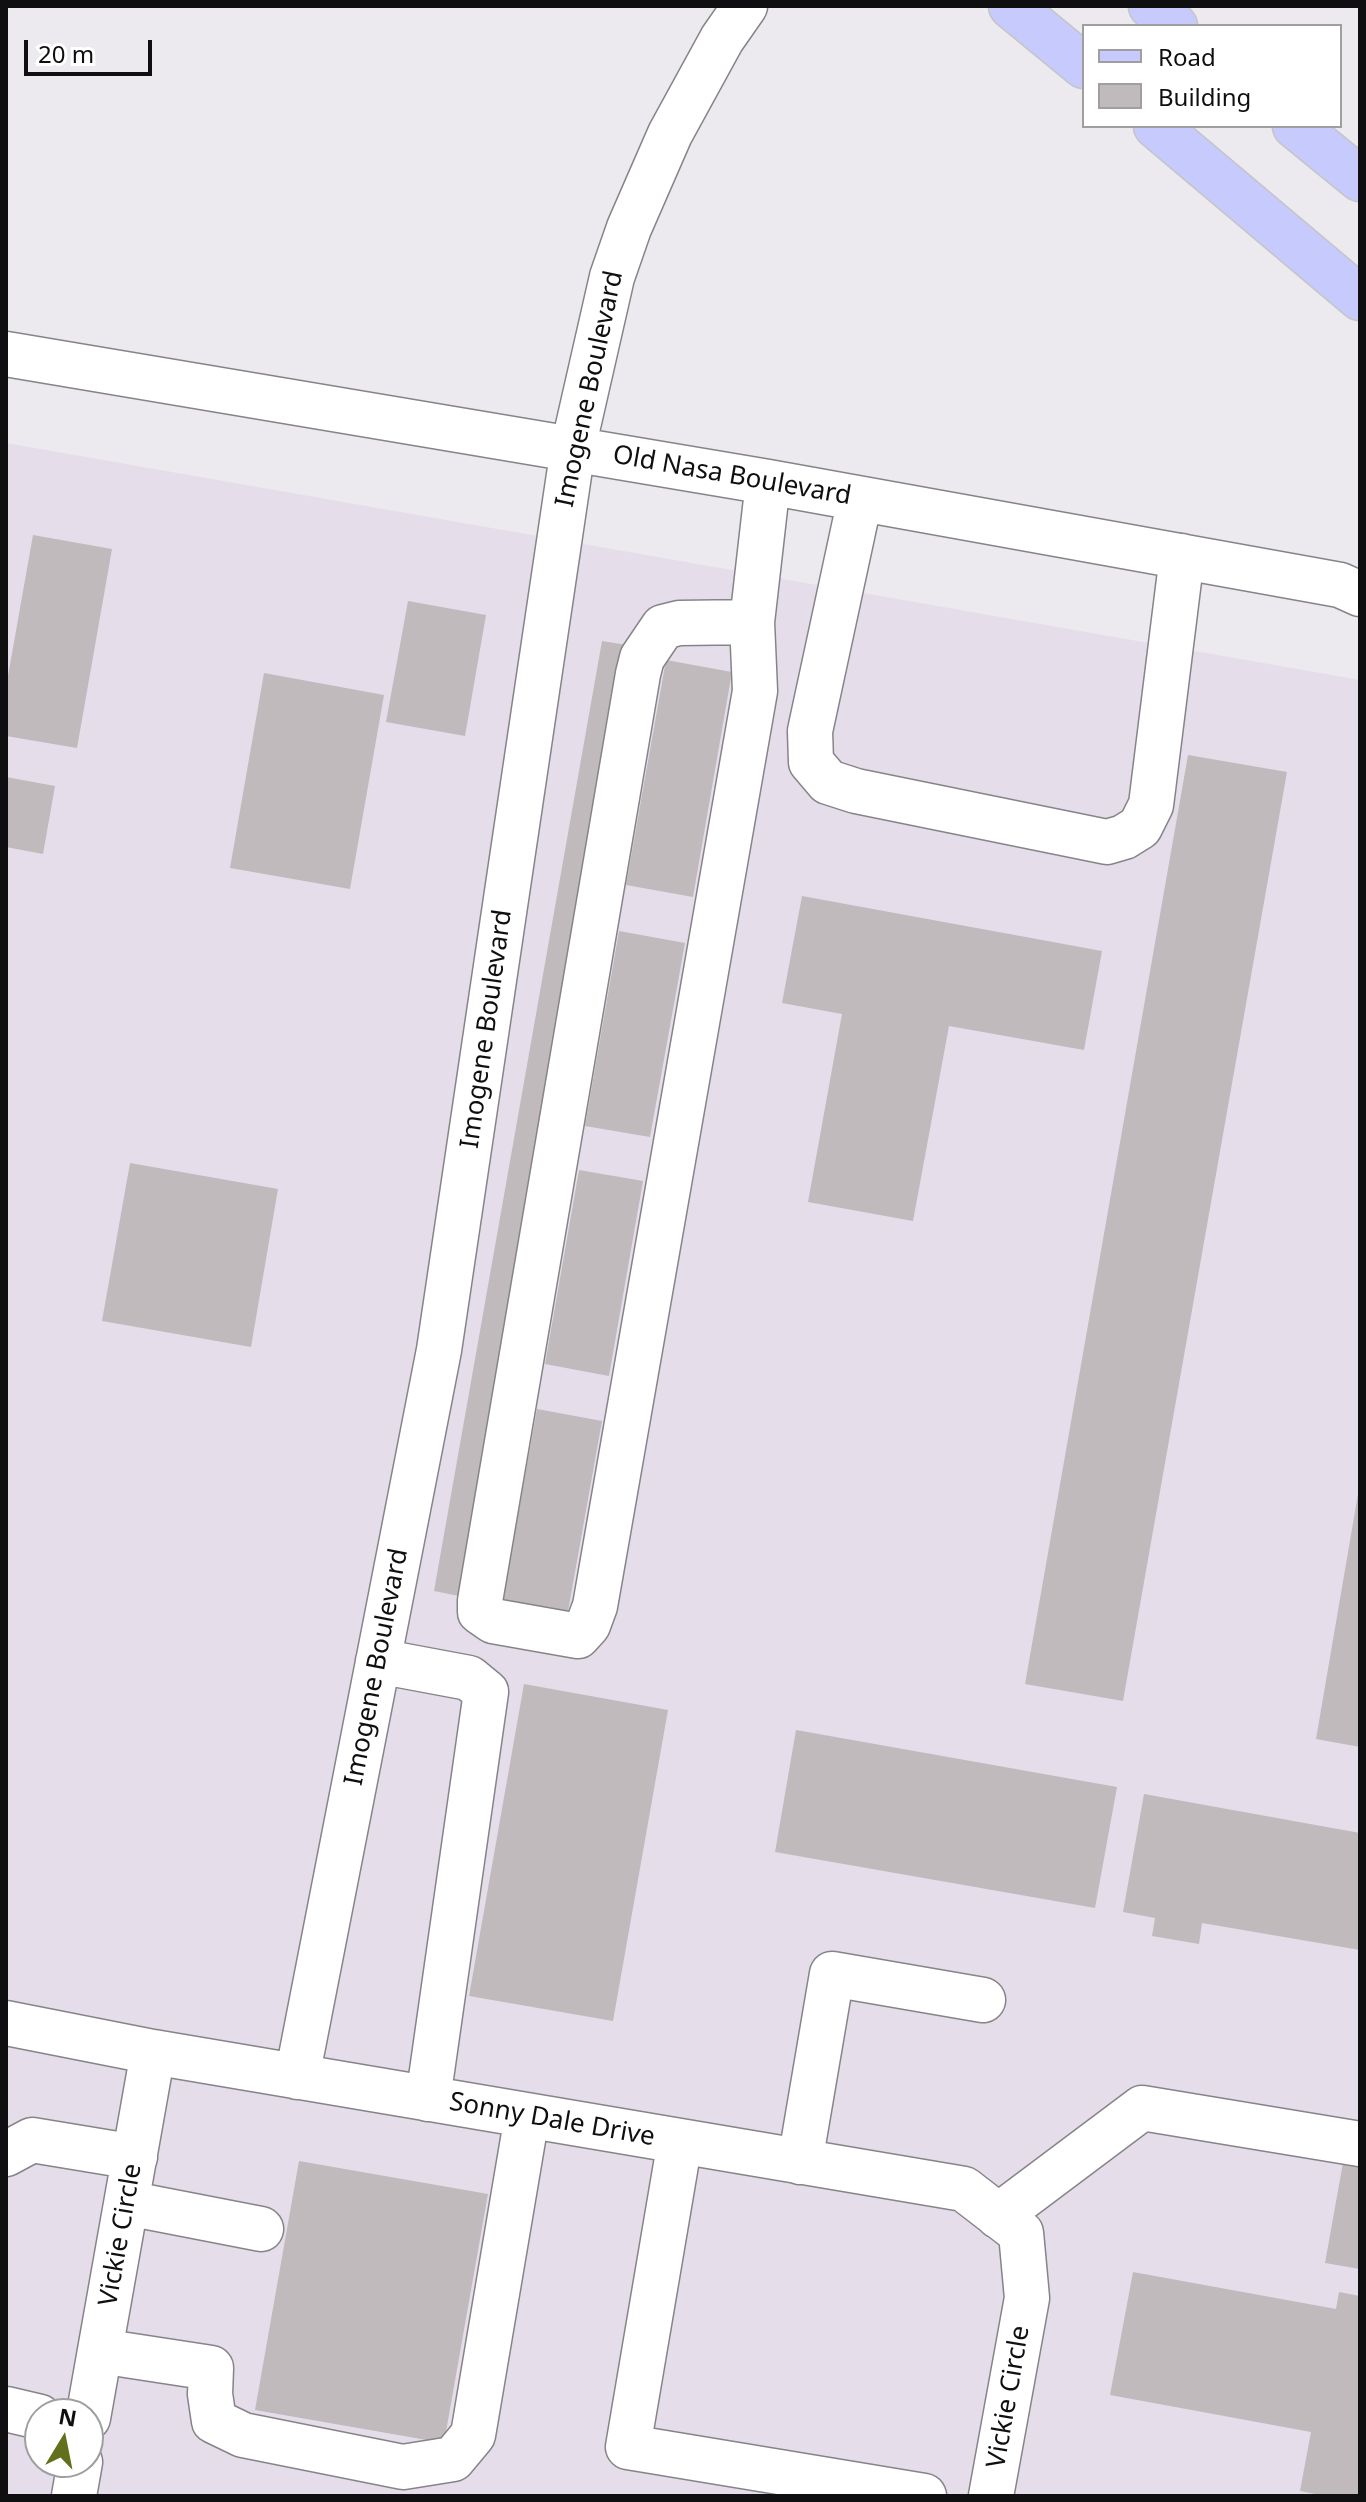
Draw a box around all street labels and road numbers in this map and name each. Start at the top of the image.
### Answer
street label: Imogene Boulevard [550,268,630,510]
street label: Old Nasa Boulevard [610,440,854,512]
street label: Imogene Boulevard [455,908,519,1150]
street label: Imogene Boulevard [339,1546,415,1788]
street label: Sonny Dale Drive [447,2087,657,2153]
street label: Vickie Circle [93,2161,149,2309]
street label: Vickie Circle [981,2323,1037,2471]

